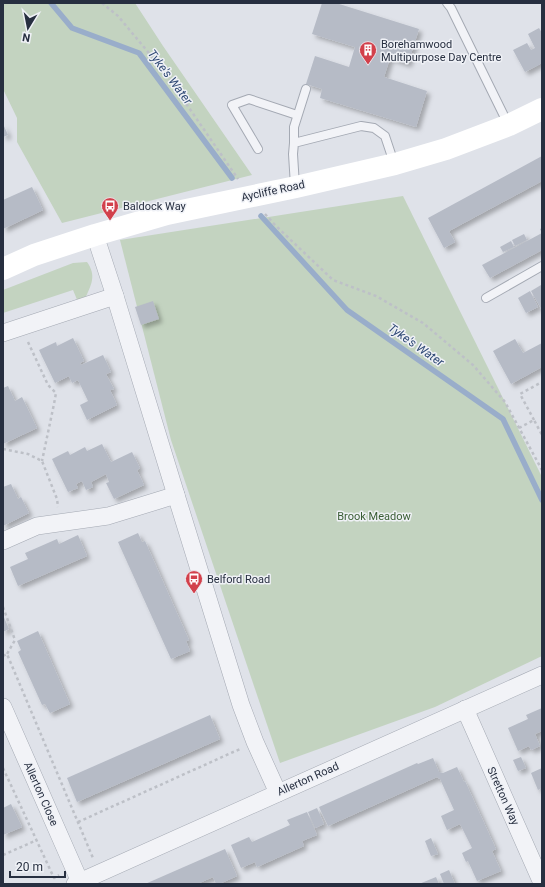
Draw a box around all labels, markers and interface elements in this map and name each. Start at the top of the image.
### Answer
north arrow [8,8,48,48]
text: N [21,30,31,44]
place label: Borehamwood Multipurpose Day Centre [381,38,502,64]
building icon: Borehamwood Multipurpose Day Centre [358,40,378,65]
water label: Tyke's Water [145,47,196,108]
street label: Aycliffe Road [240,178,306,204]
bus stop icon: Baldock Way [100,196,120,221]
place label: Baldock Way [123,200,187,213]
water label: Tyke's Water [385,321,447,370]
park label: Brook Meadow [337,510,411,523]
bus stop icon: Belford Road [184,569,204,594]
place label: Belford Road [207,573,270,586]
street label: Allerton Close [21,760,61,828]
street label: Allerton Road [275,760,341,798]
street label: Stretton Way [484,765,522,828]
scale bar [10,853,65,879]
text: 20 m [16,860,43,874]

